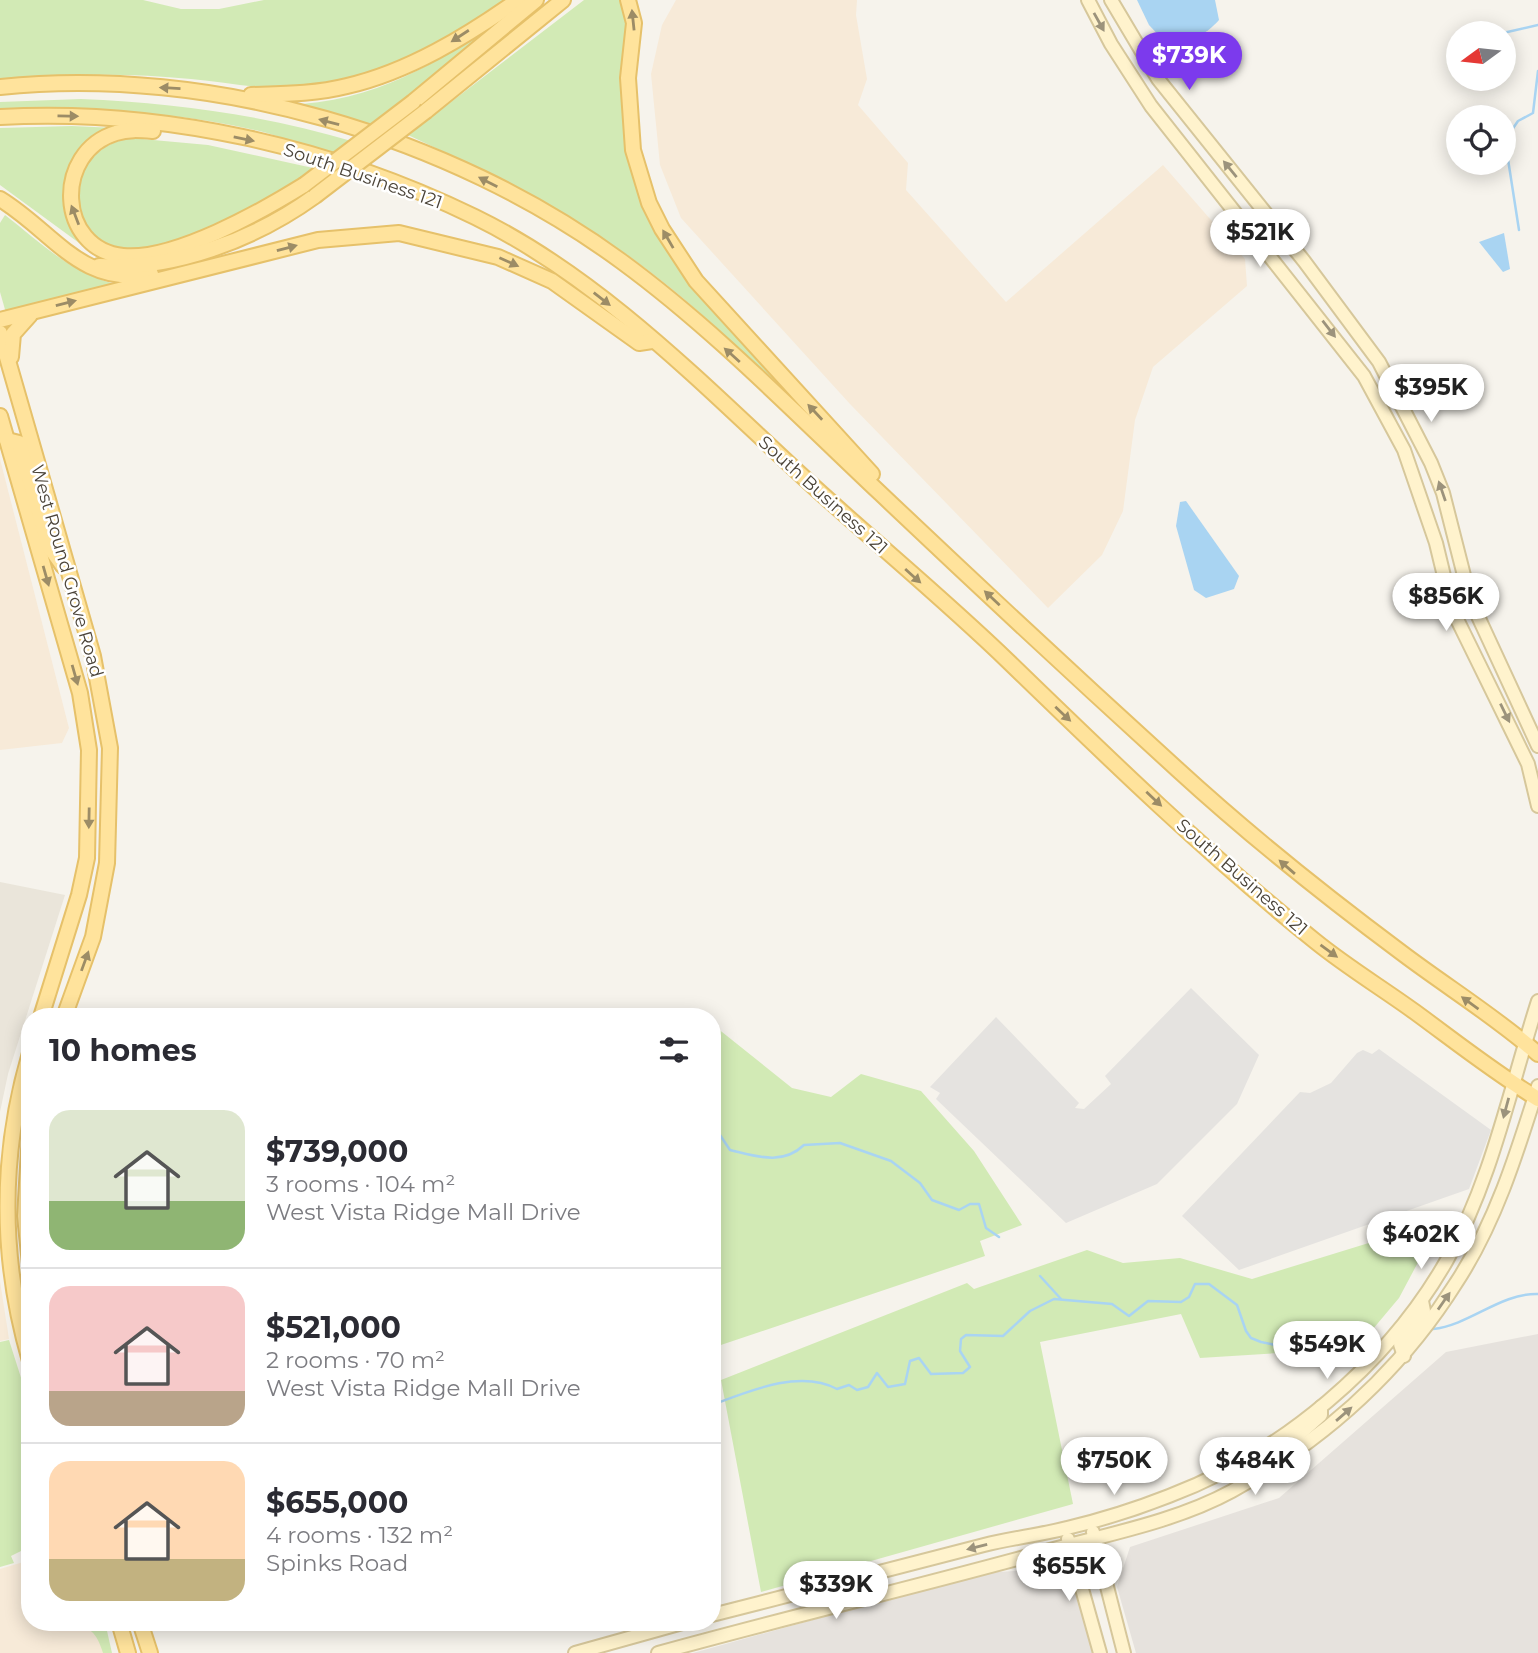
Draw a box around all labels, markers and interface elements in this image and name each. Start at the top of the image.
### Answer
one-way arrow [627,8,638,30]
one-way arrow [1093,13,1105,32]
north arrow [1446,21,1516,91]
map controls [1446,21,1516,175]
one-way arrow [451,29,469,43]
pin: $739K [1140,32,1238,92]
text: $739K [1152,41,1226,69]
one-way arrow [159,82,181,93]
button: locate [1446,105,1516,175]
one-way arrow [57,110,79,121]
one-way arrow [318,116,340,127]
one-way arrow [233,133,255,144]
street label: South Business 121 [281,138,445,214]
one-way arrow [1223,161,1238,178]
one-way arrow [478,176,498,187]
one-way arrow [70,204,81,225]
pin: $521K [1211,210,1309,269]
text: $521K [1226,218,1294,246]
one-way arrow [662,230,674,249]
one-way arrow [276,242,298,253]
one-way arrow [499,256,519,268]
one-way arrow [593,292,611,307]
one-way arrow [55,297,77,308]
one-way arrow [1321,320,1335,338]
one-way arrow [724,348,741,363]
pin: $395K [1382,364,1480,424]
text: $395K [1394,373,1468,401]
one-way arrow [808,404,824,421]
street label: South Business 121 [754,431,892,559]
street label: West Round Grove Road [26,462,108,680]
one-way arrow [1436,480,1447,501]
one-way arrow [42,566,52,587]
one-way arrow [904,568,922,584]
pin: $856K [1397,574,1495,633]
text: $856K [1408,582,1484,610]
one-way arrow [983,590,1001,606]
one-way arrow [70,665,80,686]
one-way arrow [1499,703,1510,723]
one-way arrow [1054,706,1071,722]
one-way arrow [1146,791,1163,807]
one-way arrow [83,807,94,829]
street label: South Business 121 [1172,814,1312,940]
one-way arrow [1279,859,1296,875]
one-way arrow [1320,944,1338,958]
one-way arrow [79,950,90,971]
one-way arrow [1461,995,1479,1010]
icon: filters [655,1031,693,1069]
text: 10 homes [49,1032,197,1069]
one-way arrow [1500,1097,1511,1119]
text: $739,000 [266,1133,408,1170]
icon: home [105,1138,189,1222]
text: 3 rooms · 104 m² [266,1170,455,1198]
text: West Vista Ridge Mall Drive [266,1198,581,1226]
pin: $402K [1372,1212,1470,1271]
text: $402K [1383,1220,1459,1248]
one-way arrow [1437,1292,1451,1310]
text: $521,000 [266,1309,401,1346]
icon: home [105,1314,189,1398]
pin: $549K [1278,1322,1376,1381]
text: $549K [1289,1330,1365,1358]
text: 2 rooms · 70 m² [266,1346,445,1374]
text: West Vista Ridge Mall Drive [266,1374,581,1402]
one-way arrow [1335,1407,1352,1422]
pin: $750K [1065,1438,1163,1497]
pin: $484K [1206,1438,1304,1497]
text: $750K [1077,1446,1151,1474]
text: $484K [1215,1446,1295,1474]
text: $655,000 [266,1484,408,1521]
icon: home [105,1489,189,1573]
text: 4 rooms · 132 m² [266,1521,453,1549]
one-way arrow [966,1542,988,1553]
pin: $655K [1020,1544,1118,1603]
text: Spinks Road [266,1549,408,1577]
text: $655K [1032,1552,1106,1580]
pin: $339K [787,1562,885,1621]
text: $339K [799,1570,873,1598]

